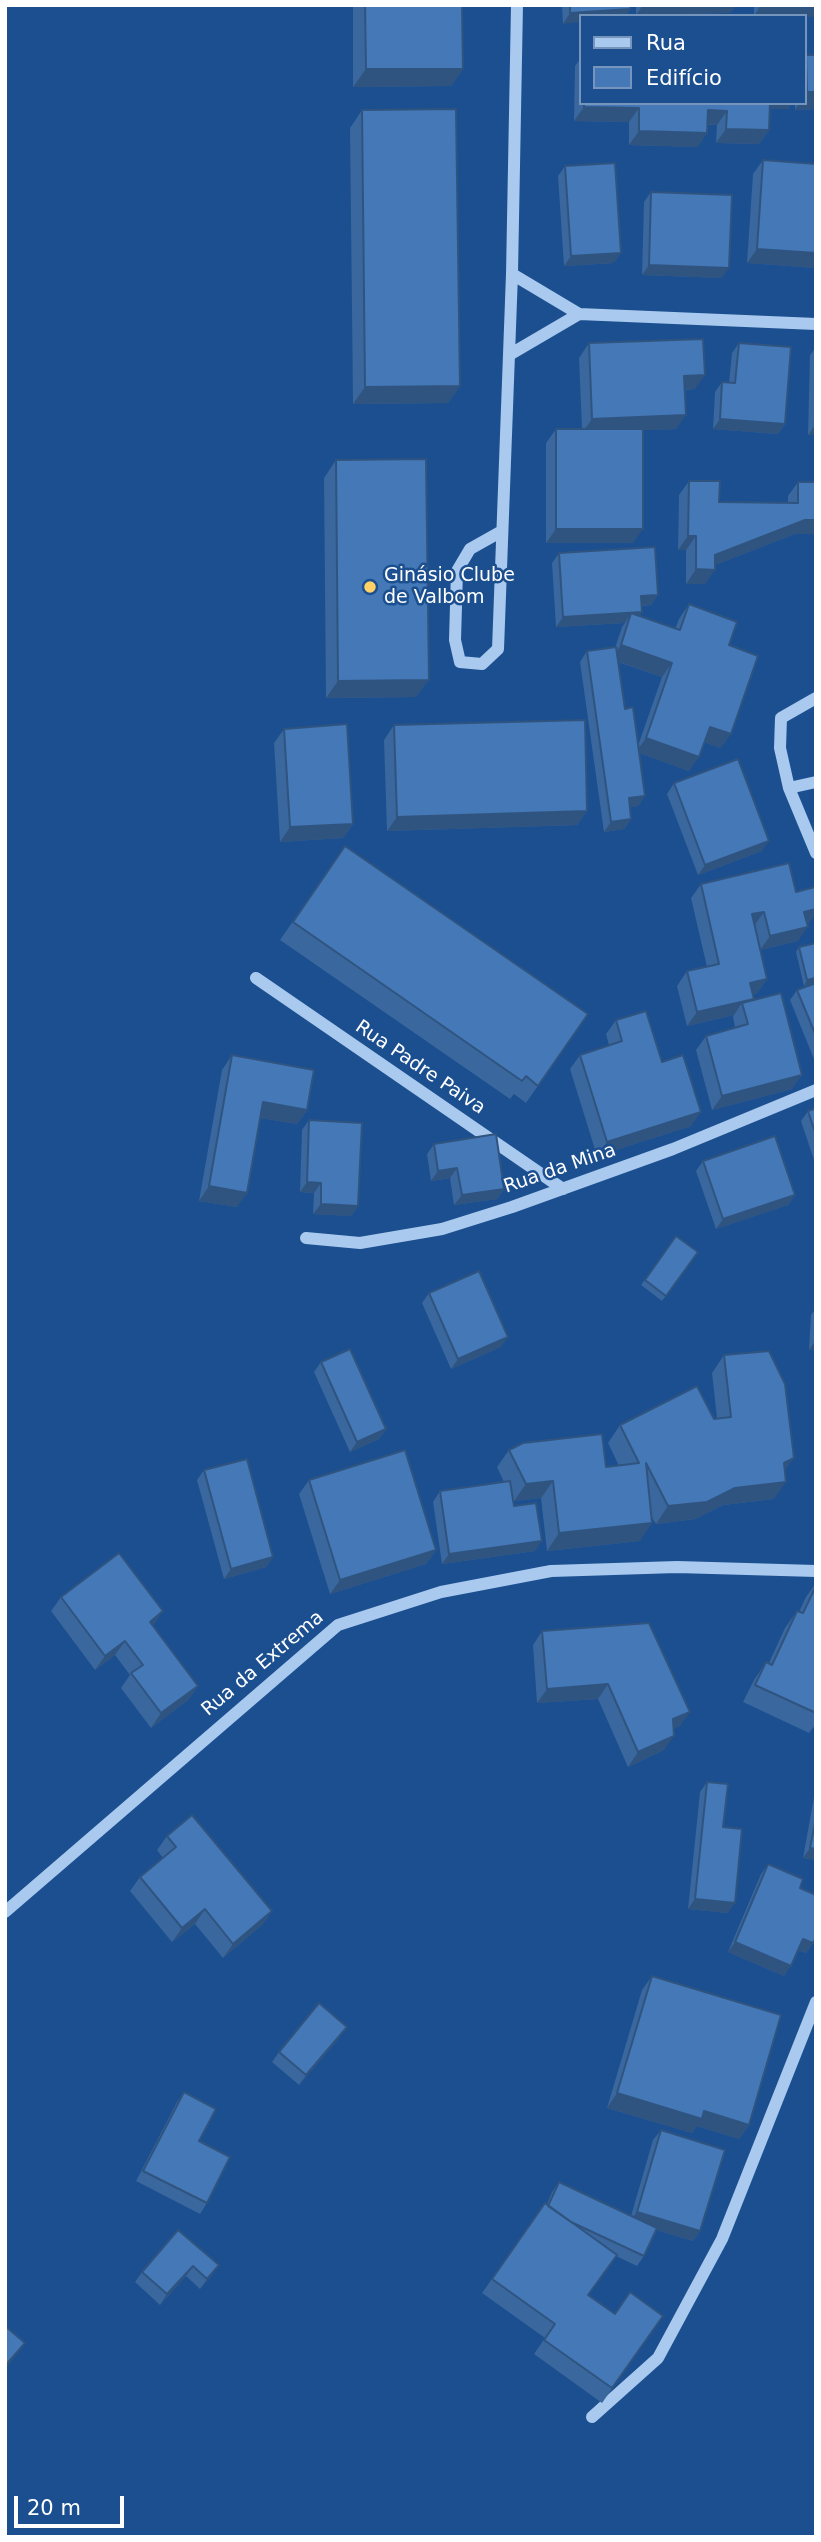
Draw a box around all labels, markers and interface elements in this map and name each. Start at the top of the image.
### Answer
legend [580,14,807,105]
text: Rua [646,31,686,55]
text: Edifício [646,66,722,90]
place label: Ginásio Clube de Valbom [384,565,515,609]
marker: Ginásio Clube de Valbom [362,579,378,595]
street label: Rua Padre Paiva [351,1016,489,1120]
street label: Rua da Mina [501,1139,619,1199]
street label: Rua da Extrema [198,1606,328,1722]
scale bar [18,2482,128,2526]
text: 20 m [27,2496,81,2520]

